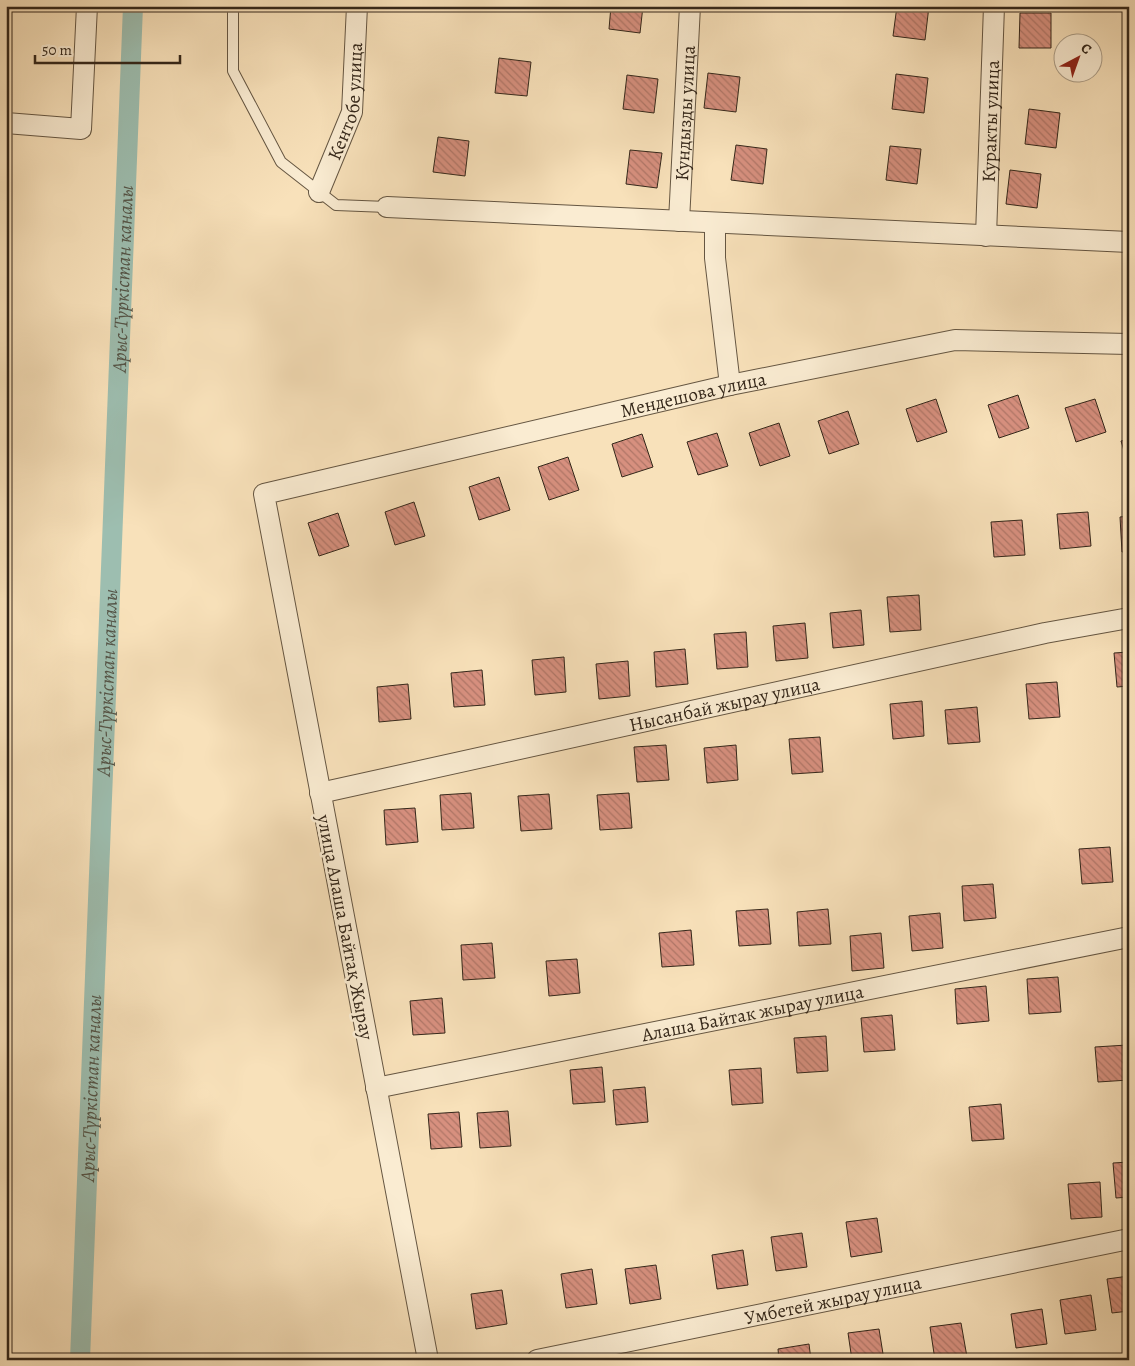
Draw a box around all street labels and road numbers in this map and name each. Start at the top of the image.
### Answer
street label: Кентобе улица [322,42,369,164]
street label: Кундызды улица [669,44,702,182]
street label: Куракты улица [976,59,1006,183]
street label: Мендешова улица [618,366,769,424]
street label: Нысанбай жырау улица [627,671,823,738]
street label: улица Алаша Байтақ Жырау [310,811,380,1042]
street label: Алаша Байтак жырау улица [638,978,866,1049]
street label: Умбетей жырау улица [742,1270,924,1331]

